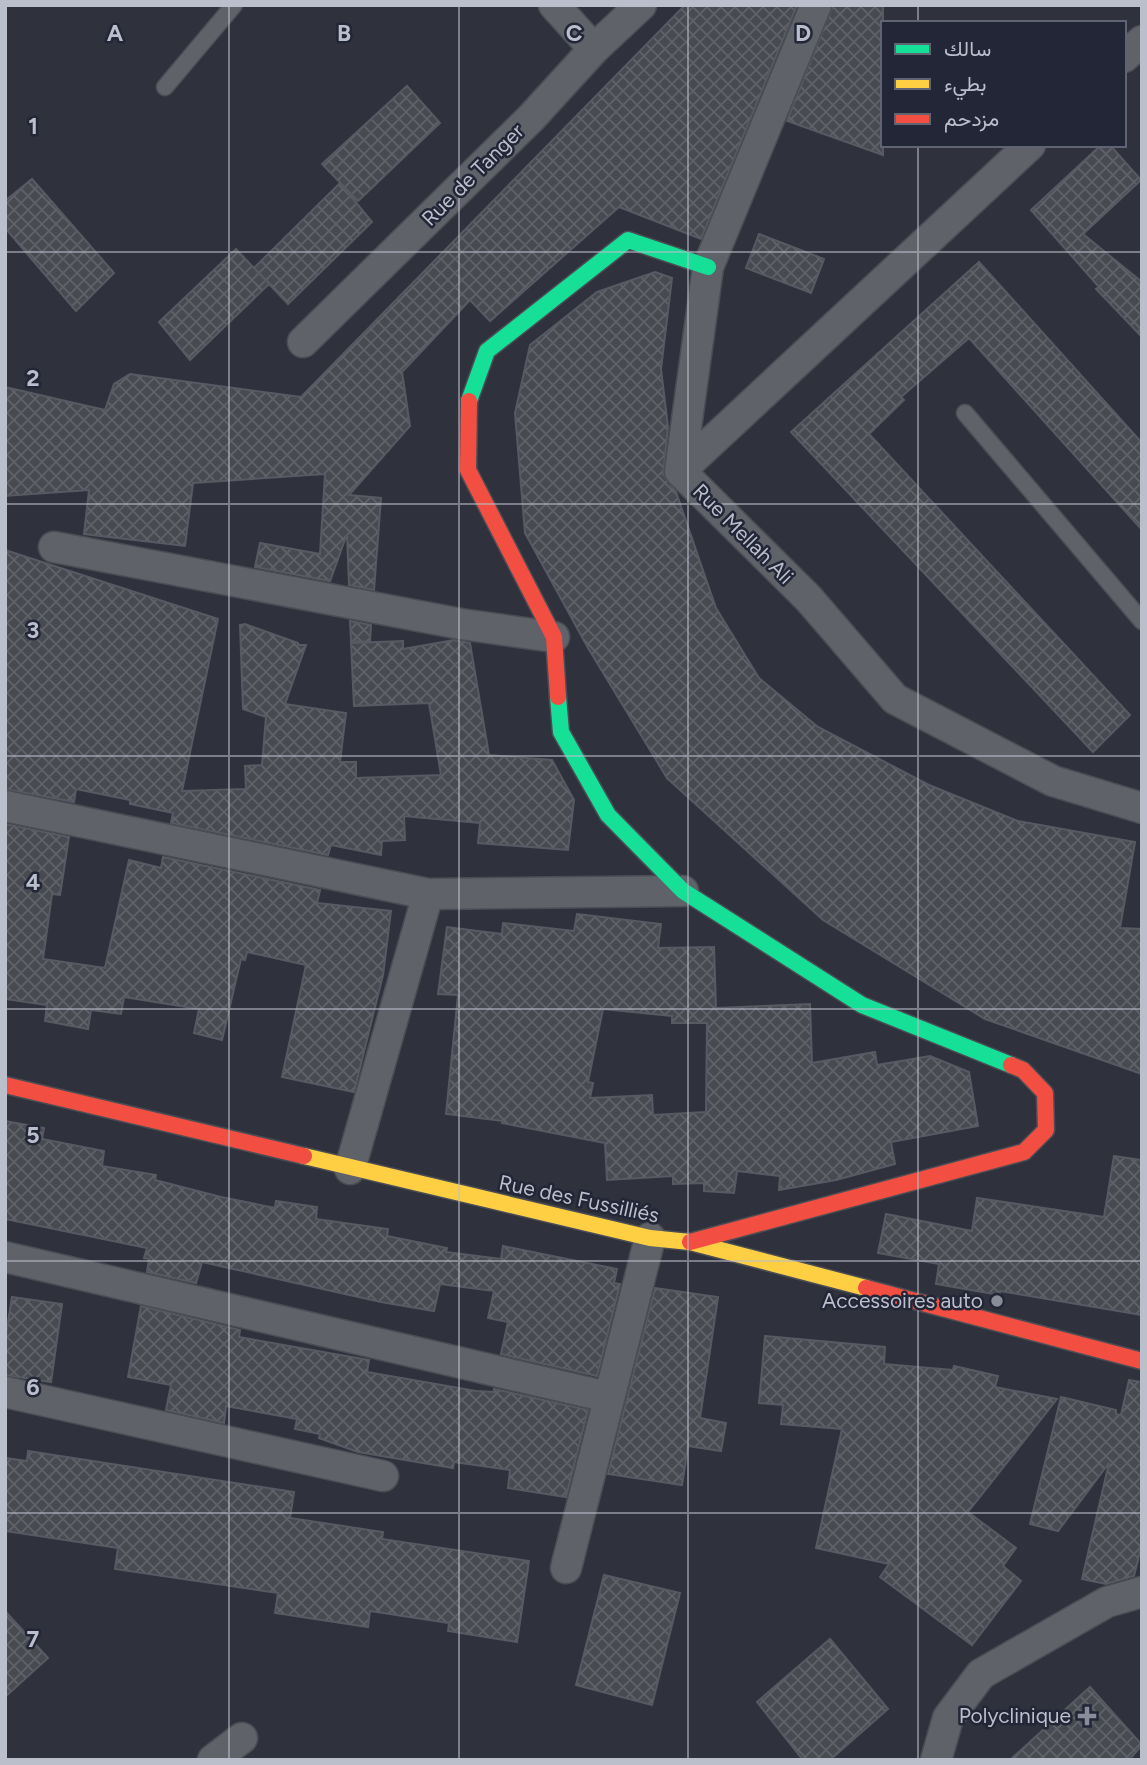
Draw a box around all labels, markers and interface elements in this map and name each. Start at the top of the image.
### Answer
text: A [107,19,124,47]
text: B [337,19,351,47]
text: C [566,19,583,47]
text: D [795,19,811,47]
legend [881,21,1126,147]
text: سالك [944,36,991,61]
text: بطيء [944,71,987,101]
text: مزدحم [944,106,999,133]
text: 1 [28,112,38,140]
street label: Rue de Tanger [416,118,529,231]
text: 2 [26,364,40,392]
street label: Rue Mellah Ali [688,478,799,589]
text: 3 [27,616,39,644]
text: 4 [26,868,40,896]
text: 5 [26,1121,40,1149]
street label: Rue des Fussilliés [497,1169,661,1228]
place label: Accessoires auto [822,1288,983,1313]
marker: Accessoires auto [989,1293,1005,1309]
text: 6 [26,1373,40,1401]
text: 7 [27,1625,40,1653]
place label: Polyclinique [959,1703,1071,1728]
marker: Polyclinique [1077,1706,1097,1726]

